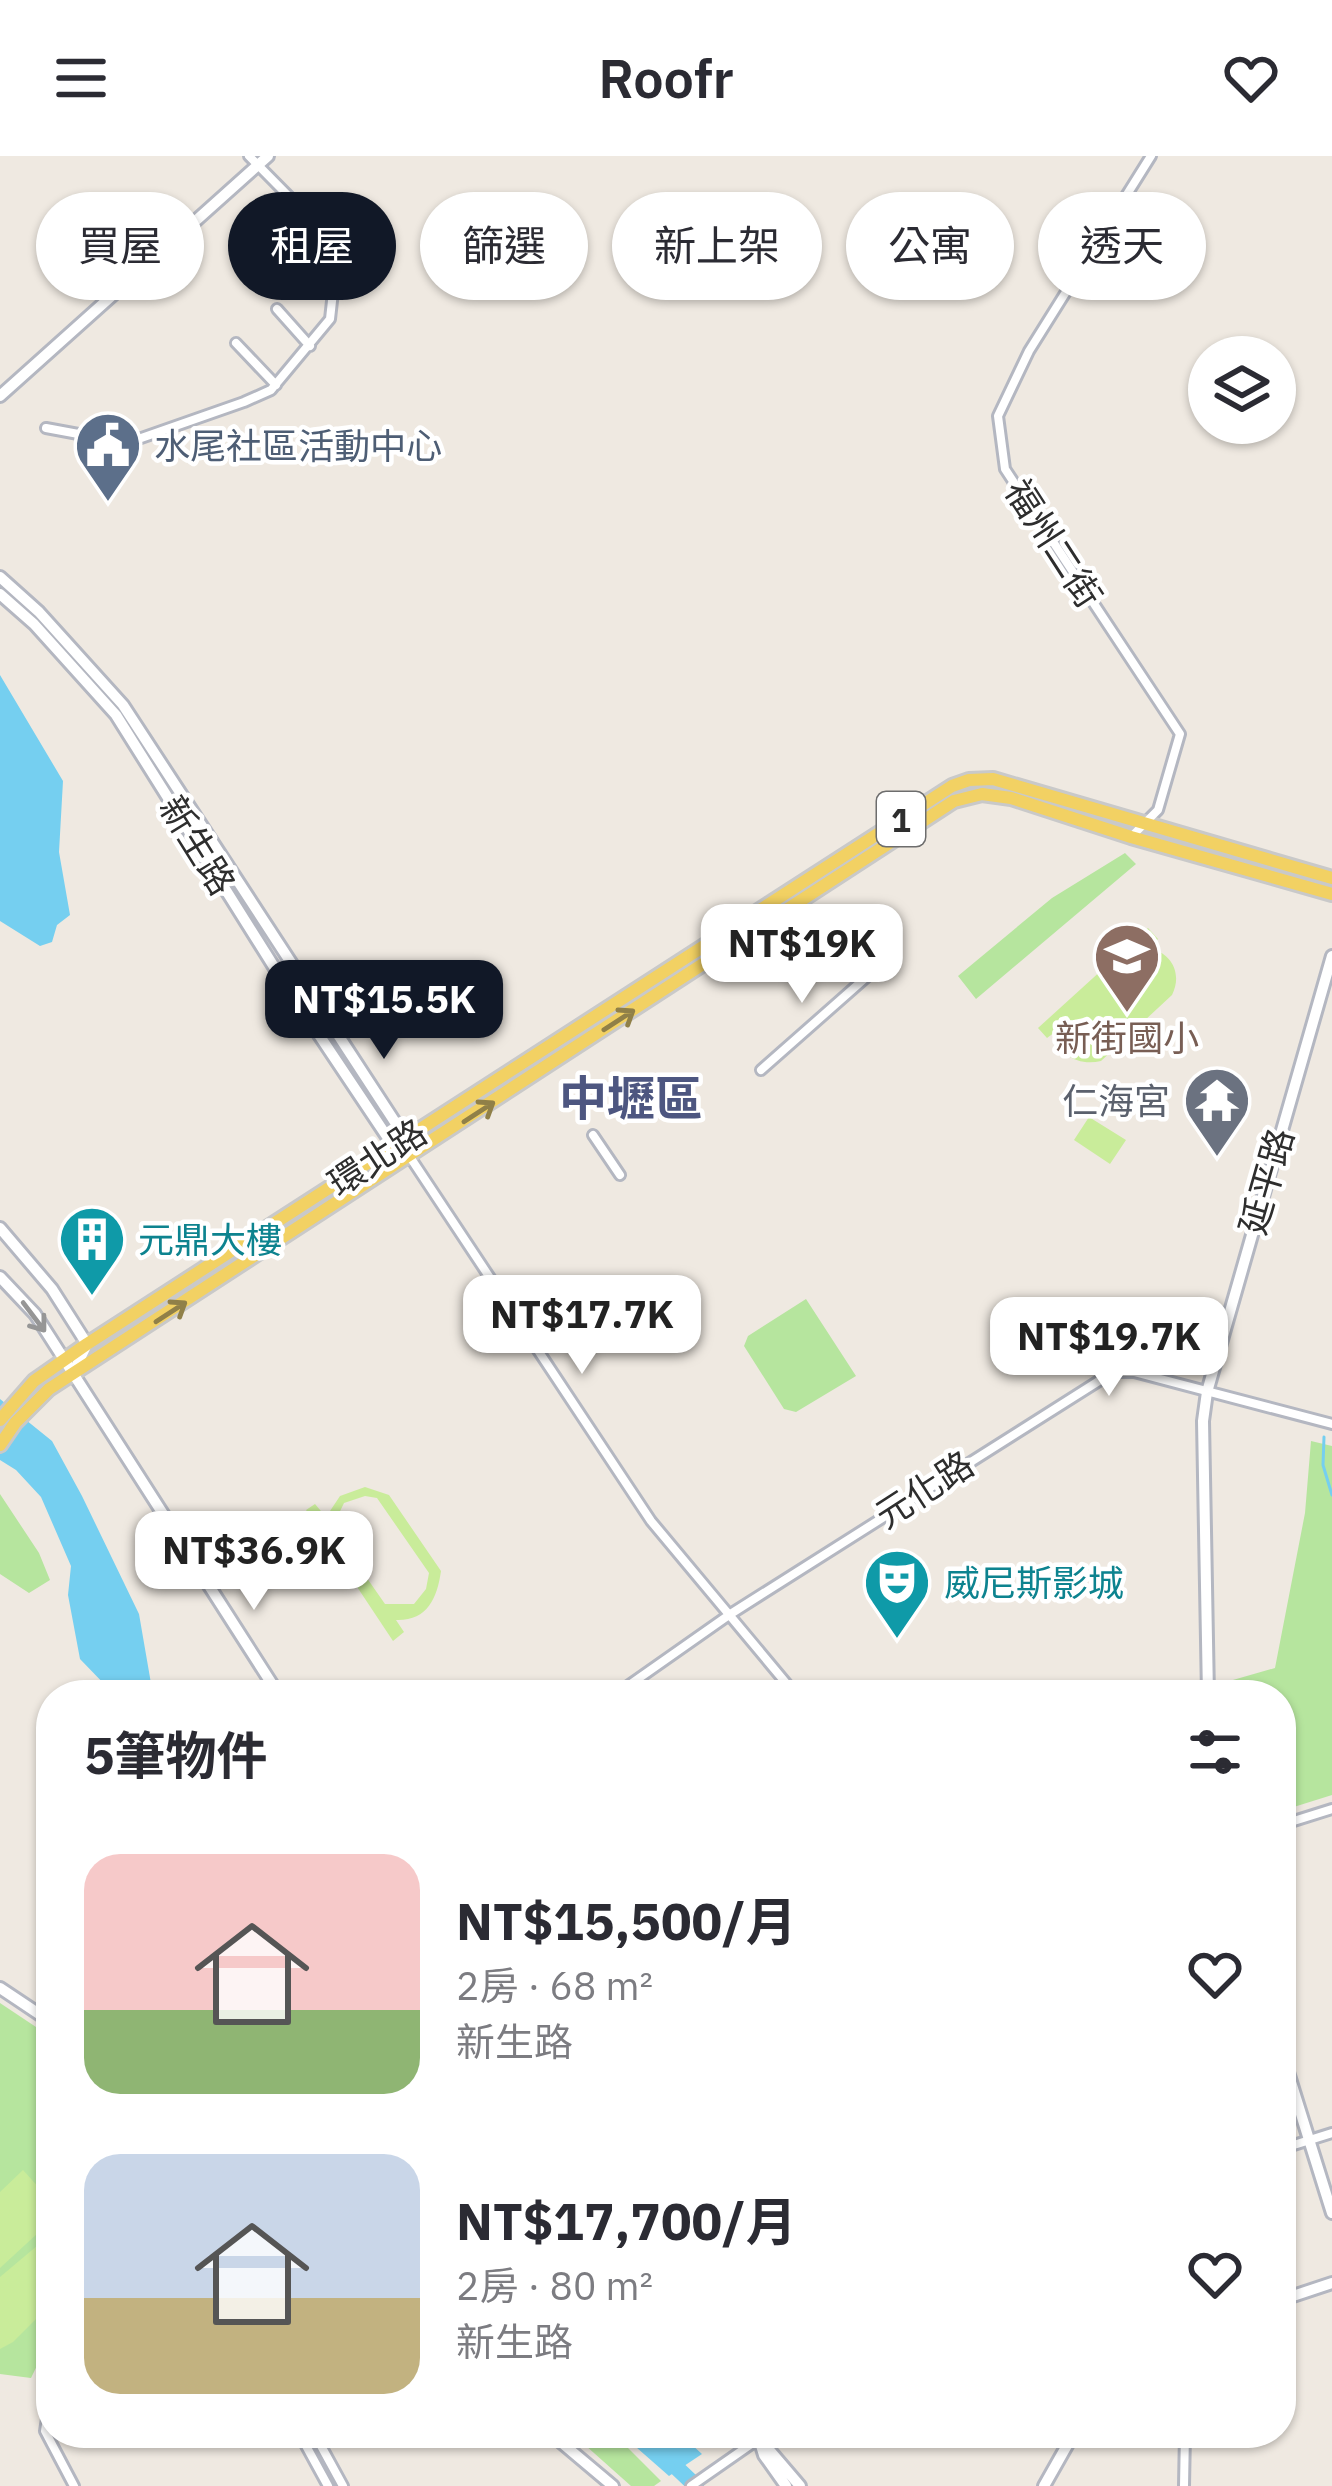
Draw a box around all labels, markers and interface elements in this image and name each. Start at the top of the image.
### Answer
text: Roofr [598,43,734,113]
icon: menu [48,45,114,111]
icon: heart [1218,45,1284,111]
chip: 買屋 [36,192,204,300]
chip: 租屋 [228,192,396,300]
chip: 篩選 [420,192,588,300]
chip: 新上架 [612,192,822,300]
chip: 公寓 [846,192,1014,300]
chip: 透天 [1038,192,1206,300]
map controls [1188,336,1296,444]
button: layers [1188,336,1296,444]
public building icon: 水尾社區活動中心 [73,410,143,504]
place label: 水尾社區活動中心 [154,422,442,469]
street label: 福州二街 [995,470,1113,616]
street label: 新生路 [149,787,247,903]
road number: 1 [877,792,925,846]
pin: NT$19K [704,904,900,1006]
text: NT$19K [728,917,876,968]
school or university icon: 新街國小 [1092,921,1162,1015]
pin: NT$15.5K [260,960,508,1062]
text: NT$15.5K [292,973,476,1024]
one-way arrow [602,1007,636,1032]
place label: 新街國小 [1055,1014,1199,1061]
temple icon: 仁海宮 [1182,1065,1252,1159]
district label: 中壢區 [559,1067,703,1129]
place label: 仁海宮 [1062,1077,1170,1124]
one-way arrow [462,1100,495,1124]
street label: 環北路 [319,1108,435,1206]
street label: 延平路 [1229,1123,1303,1239]
building icon: 元鼎大樓 [57,1204,127,1298]
place label: 元鼎大樓 [138,1216,282,1263]
pin: NT$17.7K [458,1275,706,1377]
text: NT$17.7K [490,1288,674,1339]
pin: NT$19.7K [985,1297,1233,1399]
one-way arrow [154,1299,188,1324]
one-way arrow [21,1300,47,1332]
text: NT$19.7K [1017,1310,1201,1361]
street label: 元化路 [866,1440,982,1538]
pin: NT$36.9K [130,1511,378,1613]
text: NT$36.9K [162,1524,346,1575]
theatre icon: 威尼斯影城 [862,1547,932,1641]
place label: 威尼斯影城 [944,1559,1124,1606]
icon: filters [1182,1719,1248,1785]
text: 5筆物件 [84,1722,268,1788]
text: NT$15,500/月 [456,1888,797,1954]
icon: home [180,1902,324,2046]
icon: heart [1182,1941,1248,2007]
text: 2房 · 68 m² [456,1960,653,2011]
text: 新生路 [456,2016,573,2067]
text: NT$17,700/月 [456,2188,797,2254]
icon: home [180,2202,324,2346]
icon: heart [1182,2241,1248,2307]
text: 2房 · 80 m² [456,2260,653,2311]
text: 新生路 [456,2316,573,2367]

